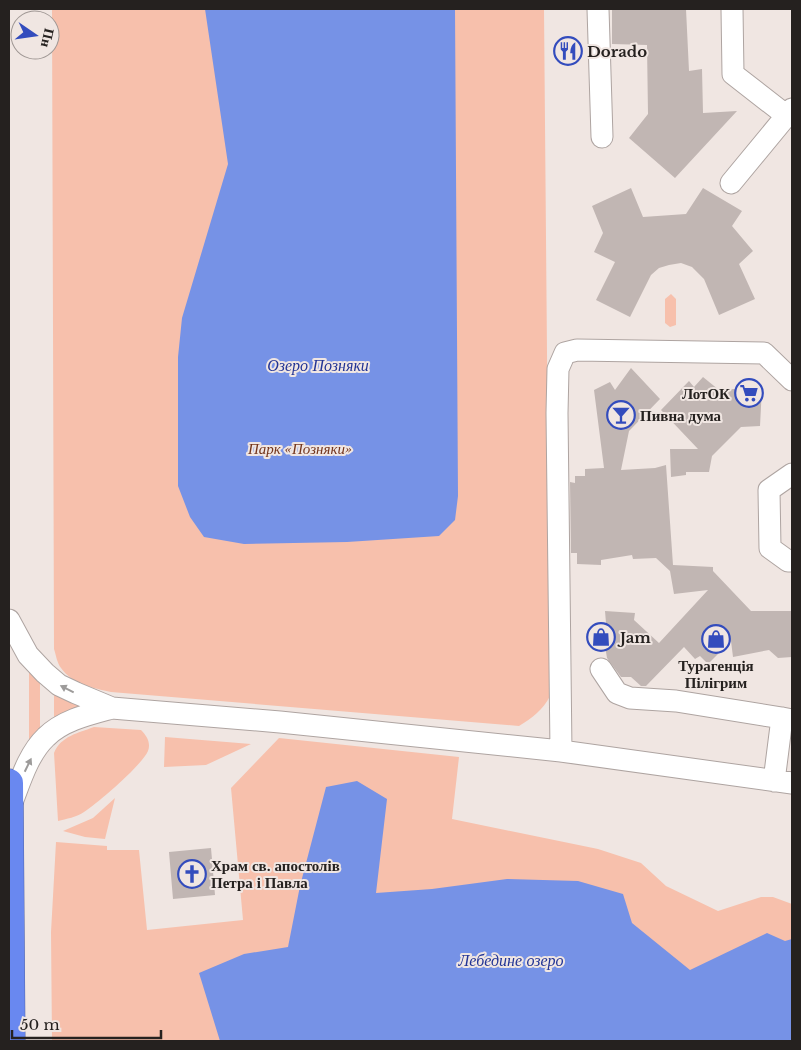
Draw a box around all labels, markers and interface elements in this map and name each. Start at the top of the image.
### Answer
north arrow [10,10,60,60]
text: Пн [37,27,59,49]
restaurant icon: Dorado [553,36,583,66]
place label: Dorado [587,42,647,61]
water label: Озеро Позняки [267,355,369,375]
supermarket icon: ЛотОК [734,378,764,408]
place label: ЛотОК [682,384,730,403]
bar icon: Пивна дума [606,400,636,430]
place label: Пивна дума [640,406,722,425]
park label: Парк «Позняки» [247,439,352,458]
shop icon: Jam [586,622,616,652]
shop icon: Турагенція Пілігрим [701,624,731,654]
place label: Jam [617,628,651,647]
place label: Турагенція Пілігрим [678,656,754,692]
one-way arrow [60,685,75,693]
one-way arrow [23,757,32,772]
place label: Храм св. апостолів Петра і Павла [211,856,340,892]
church icon: Храм св. апостолів Петра і Павла [177,859,207,889]
water label: Лебедине озеро [457,950,564,970]
scale bar [12,1008,161,1040]
text: 50 m [20,1015,60,1034]

